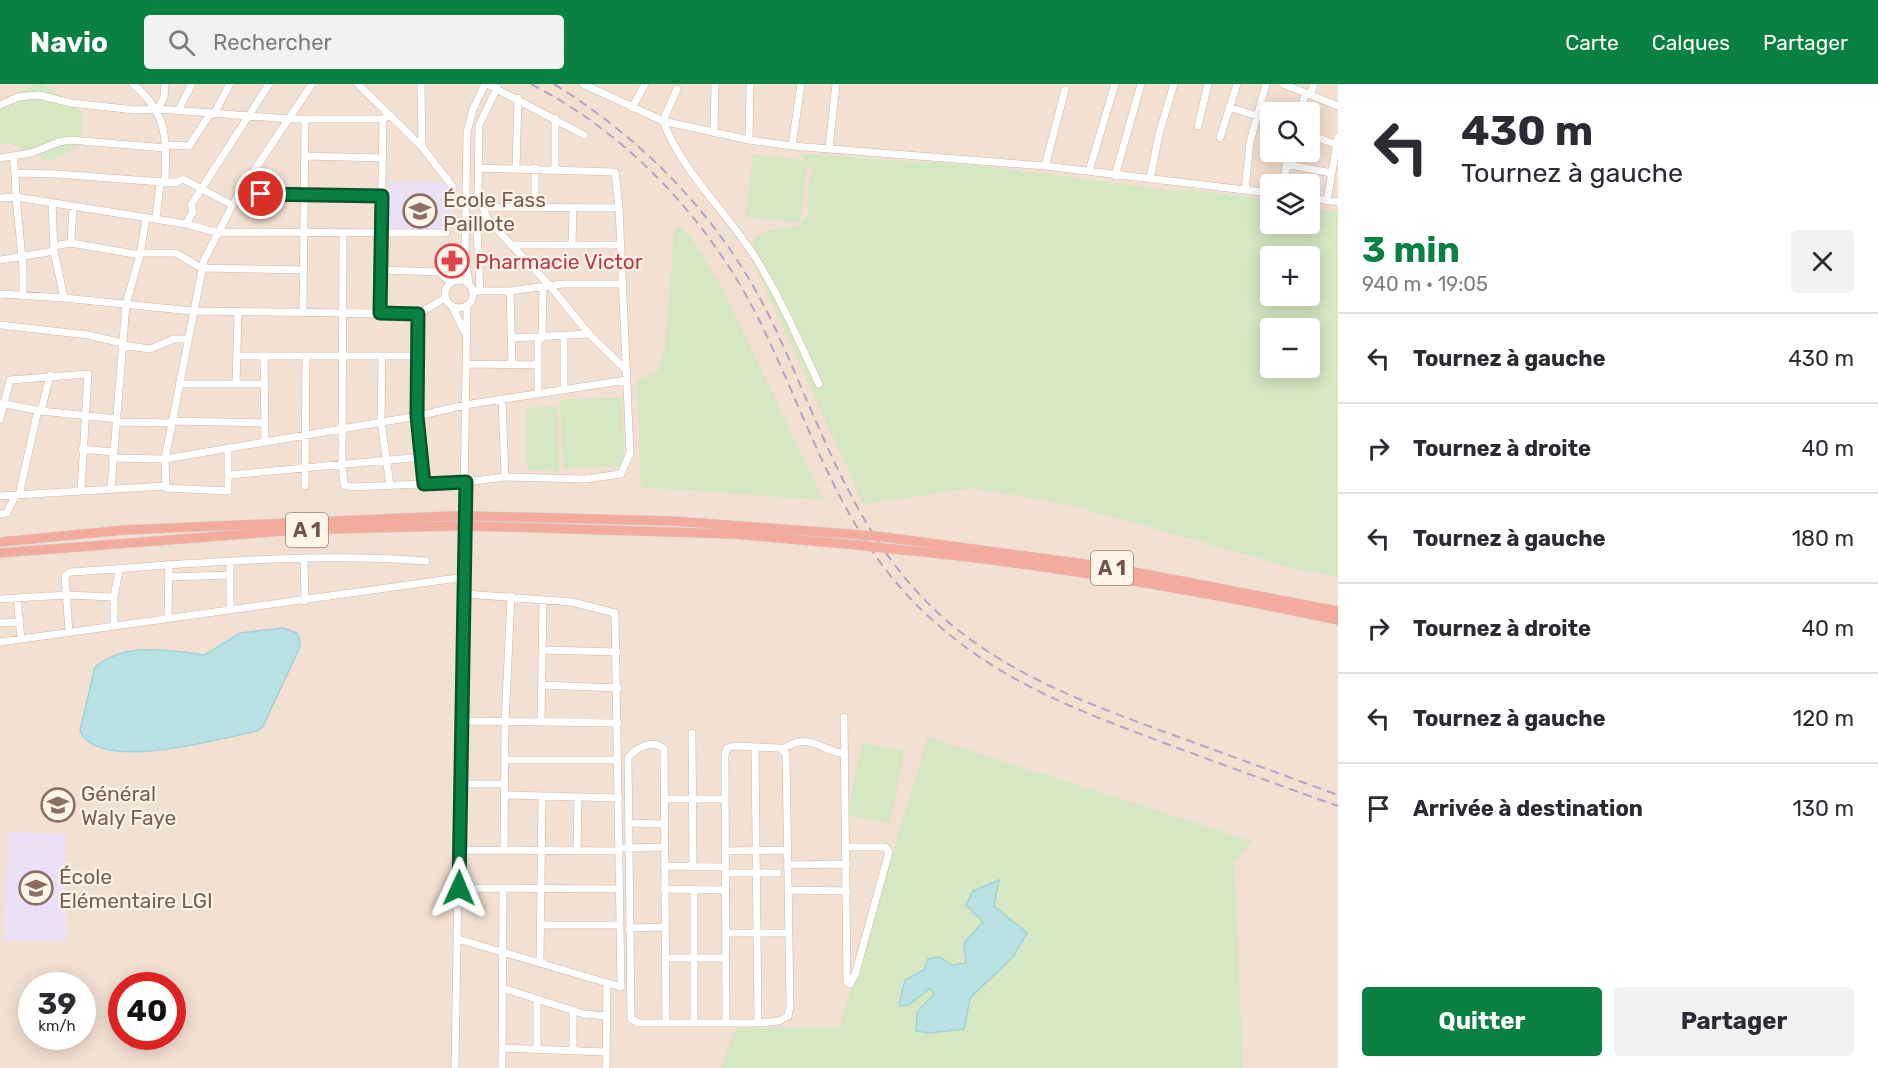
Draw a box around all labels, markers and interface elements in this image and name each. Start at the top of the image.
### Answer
search box [144,15,564,69]
text: Navio [30,26,108,59]
icon: search [165,26,198,59]
text: Rechercher [213,29,332,56]
text: Carte [1565,30,1619,55]
text: Calques [1652,30,1730,55]
text: Partager [1763,30,1848,55]
map controls [1260,102,1320,378]
button: search [1260,102,1320,162]
text: 430 m [1461,106,1593,156]
icon: left [1362,108,1440,186]
text: Tournez à gauche [1461,157,1683,189]
pin [235,168,286,219]
button: layers [1260,174,1320,234]
icon: arrive [244,177,277,210]
place label: École Fass Paillote [443,187,546,236]
school or university icon: École Fass Paillote [402,193,438,229]
text: 3 min [1362,228,1460,271]
button: close [1791,230,1854,293]
pharmacy icon: Pharmacie Victor [434,243,470,279]
button: + [1260,246,1320,306]
place label: Pharmacie Victor [475,249,643,274]
text: 940 m · 19:05 [1362,272,1488,296]
button: − [1260,318,1320,378]
icon: left [1362,342,1395,375]
text: Tournez à gauche [1413,345,1606,372]
text: 430 m [1788,345,1854,372]
icon: right [1362,432,1395,465]
text: Tournez à droite [1413,435,1591,462]
text: 40 m [1801,435,1854,462]
road number: A 1 [286,513,328,547]
icon: left [1362,522,1395,555]
text: Tournez à gauche [1413,525,1606,552]
text: 180 m [1792,525,1854,552]
road number: A 1 [1091,551,1133,585]
icon: right [1362,612,1395,645]
text: Tournez à droite [1413,615,1591,642]
text: 40 m [1801,615,1854,642]
icon: left [1362,702,1395,735]
text: Tournez à gauche [1413,705,1606,732]
text: 120 m [1793,705,1854,732]
place label: Général Waly Faye [81,781,176,830]
school or university icon: Général Waly Faye [40,787,76,823]
icon: arrive [1362,792,1395,825]
text: Arrivée à destination [1413,795,1643,822]
text: 130 m [1792,795,1854,822]
position arrow [427,856,491,920]
place label: École Elémentaire LGI [59,864,213,913]
school or university icon: École Elémentaire LGI [18,870,54,906]
speed limit sign: 40 [108,972,186,1050]
text: 39 [38,986,77,1022]
button: Quitter [1362,987,1602,1056]
button: Partager [1614,987,1854,1056]
text: km/h [38,1017,76,1035]

